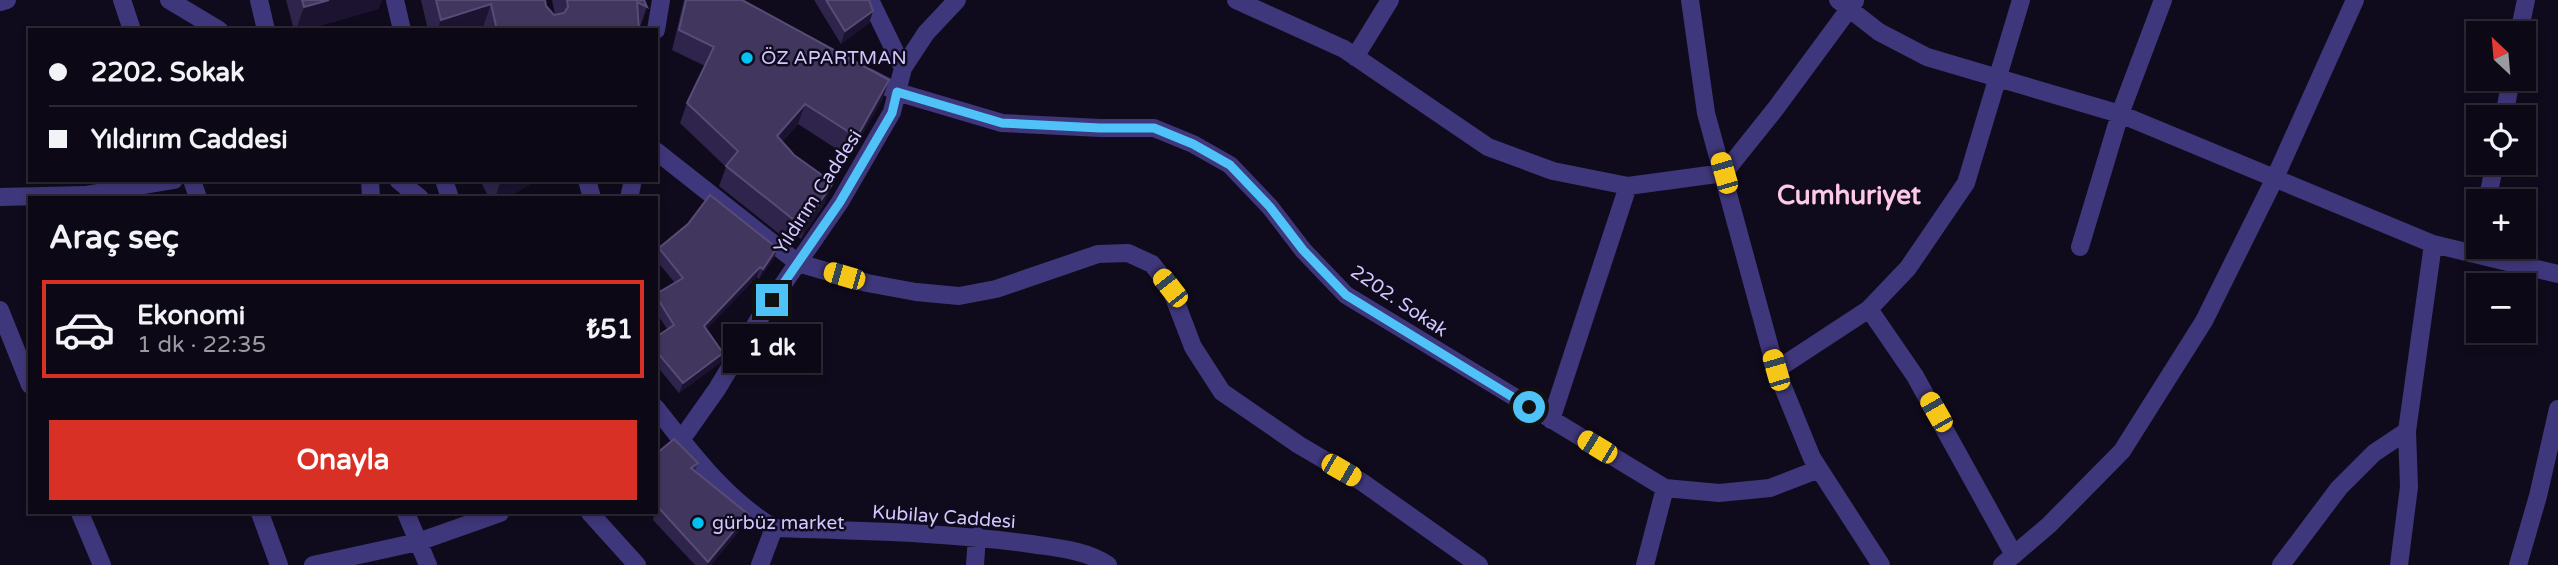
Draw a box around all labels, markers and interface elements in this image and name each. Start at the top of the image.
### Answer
north arrow [2466,21,2536,91]
map controls [2466,21,2536,343]
place label: ÖZ APARTMAN [761,47,907,69]
marker: ÖZ APARTMAN [739,50,755,66]
text: 2202. Sokak [91,57,244,88]
button: locate [2466,105,2536,175]
text: Yıldırım Caddesi [91,124,288,155]
street label: Yıldırım Caddesi [770,126,866,258]
car [1709,150,1740,196]
district label: Cumhuriyet [1777,180,1921,211]
button: + [2466,189,2536,259]
text: Araç seç [49,219,179,257]
car [821,260,868,292]
street label: 2202. Sokak [1346,261,1452,341]
car [1149,265,1192,311]
button: − [2466,273,2536,343]
route end [756,284,788,316]
icon: car [53,298,116,361]
text: Ekonomi [137,300,245,331]
text: ₺51 [587,314,633,345]
callout: 1 dk [723,324,821,374]
text: 1 dk · 22:35 [137,331,266,359]
text: 1 dk [748,334,796,362]
car [1761,347,1792,393]
car [1917,389,1956,435]
route start [1513,391,1545,423]
button: Onayla [49,420,637,500]
car [1574,427,1621,467]
car [1318,450,1365,490]
street label: Kubilay Caddesi [871,501,1017,533]
place label: gürbüz market [712,512,844,534]
marker: gürbüz market [690,515,706,531]

